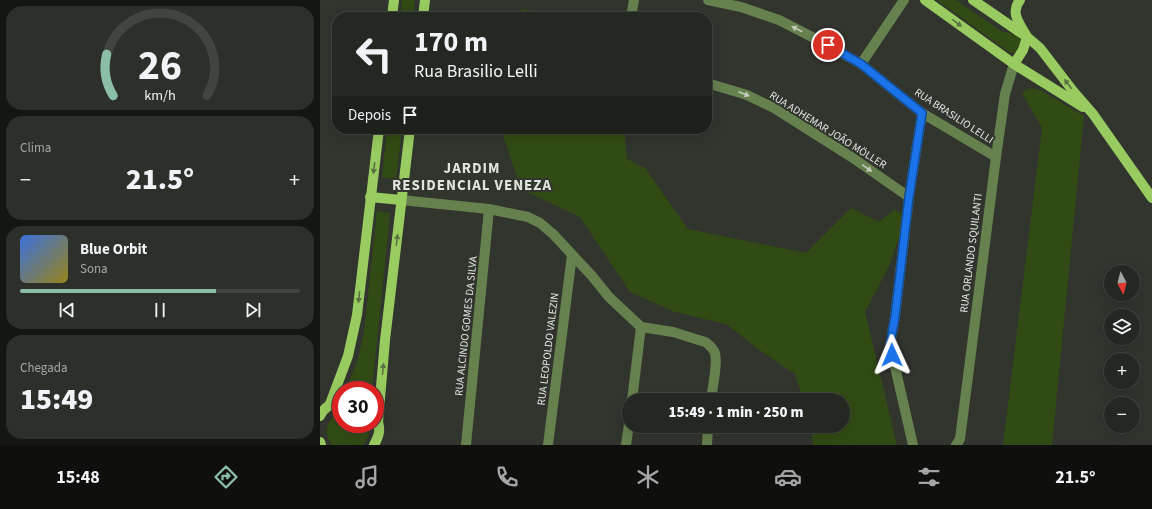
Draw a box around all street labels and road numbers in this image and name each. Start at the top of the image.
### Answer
street label: RUA BRASILIO LELLI [912,85,996,147]
street label: RUA ADHEMAR JOÃO MÖLLER [767,88,889,172]
street label: RUA ORLANDO SQUILANTI [956,192,986,314]
street label: RUA ALCINDO GOMES DA SILVA [451,255,481,397]
street label: RUA LEOPOLDO VALEZIN [534,292,562,406]

